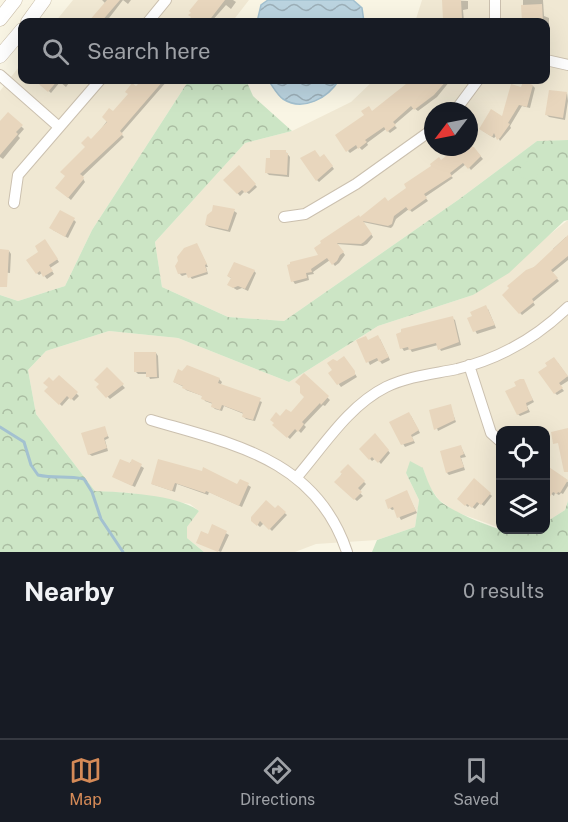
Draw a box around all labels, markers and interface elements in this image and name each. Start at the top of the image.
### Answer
search box [18,18,550,84]
icon: search [39,35,72,68]
text: Search here [87,38,211,64]
north arrow [424,102,478,156]
map controls [496,426,550,534]
button: locate [496,426,550,480]
button: layers [496,480,550,534]
text: Nearby [24,576,114,607]
text: 0 results [463,579,544,603]
tab: Map [69,754,102,809]
tab: Directions [240,754,315,809]
tab: Saved [453,754,499,809]

